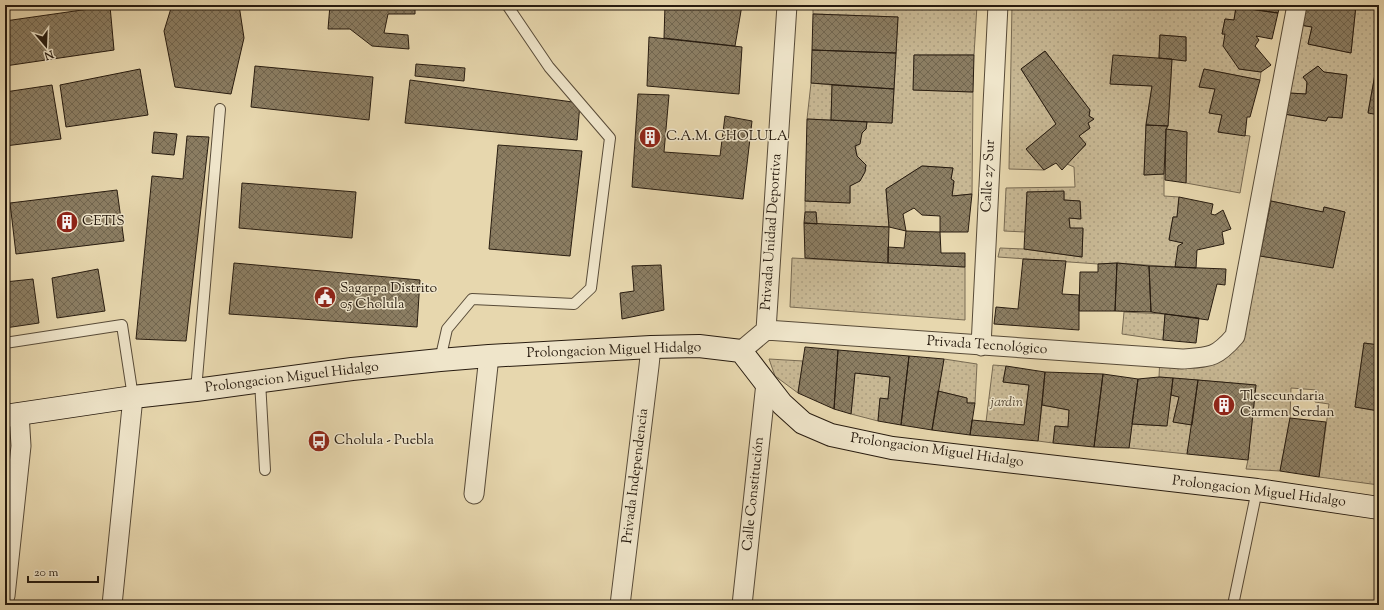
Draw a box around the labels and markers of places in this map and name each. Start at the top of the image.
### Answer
building icon: C.A.M. CHOLULA [637,124,663,150]
place label: C.A.M. CHOLULA [666,127,789,147]
building icon: CETIS [54,209,80,235]
place label: CETIS [82,212,125,232]
place label: Sagarpa Distrito 05 Cholula [340,279,437,315]
public building icon: Sagarpa Distrito 05 Cholula [312,284,338,310]
place label: Tlesecundaria Carmen Serdan [1240,387,1335,423]
building icon: Tlesecundaria Carmen Serdan [1211,392,1237,418]
bus stop icon: Cholula - Puebla [306,428,332,454]
place label: Cholula - Puebla [334,431,435,451]

